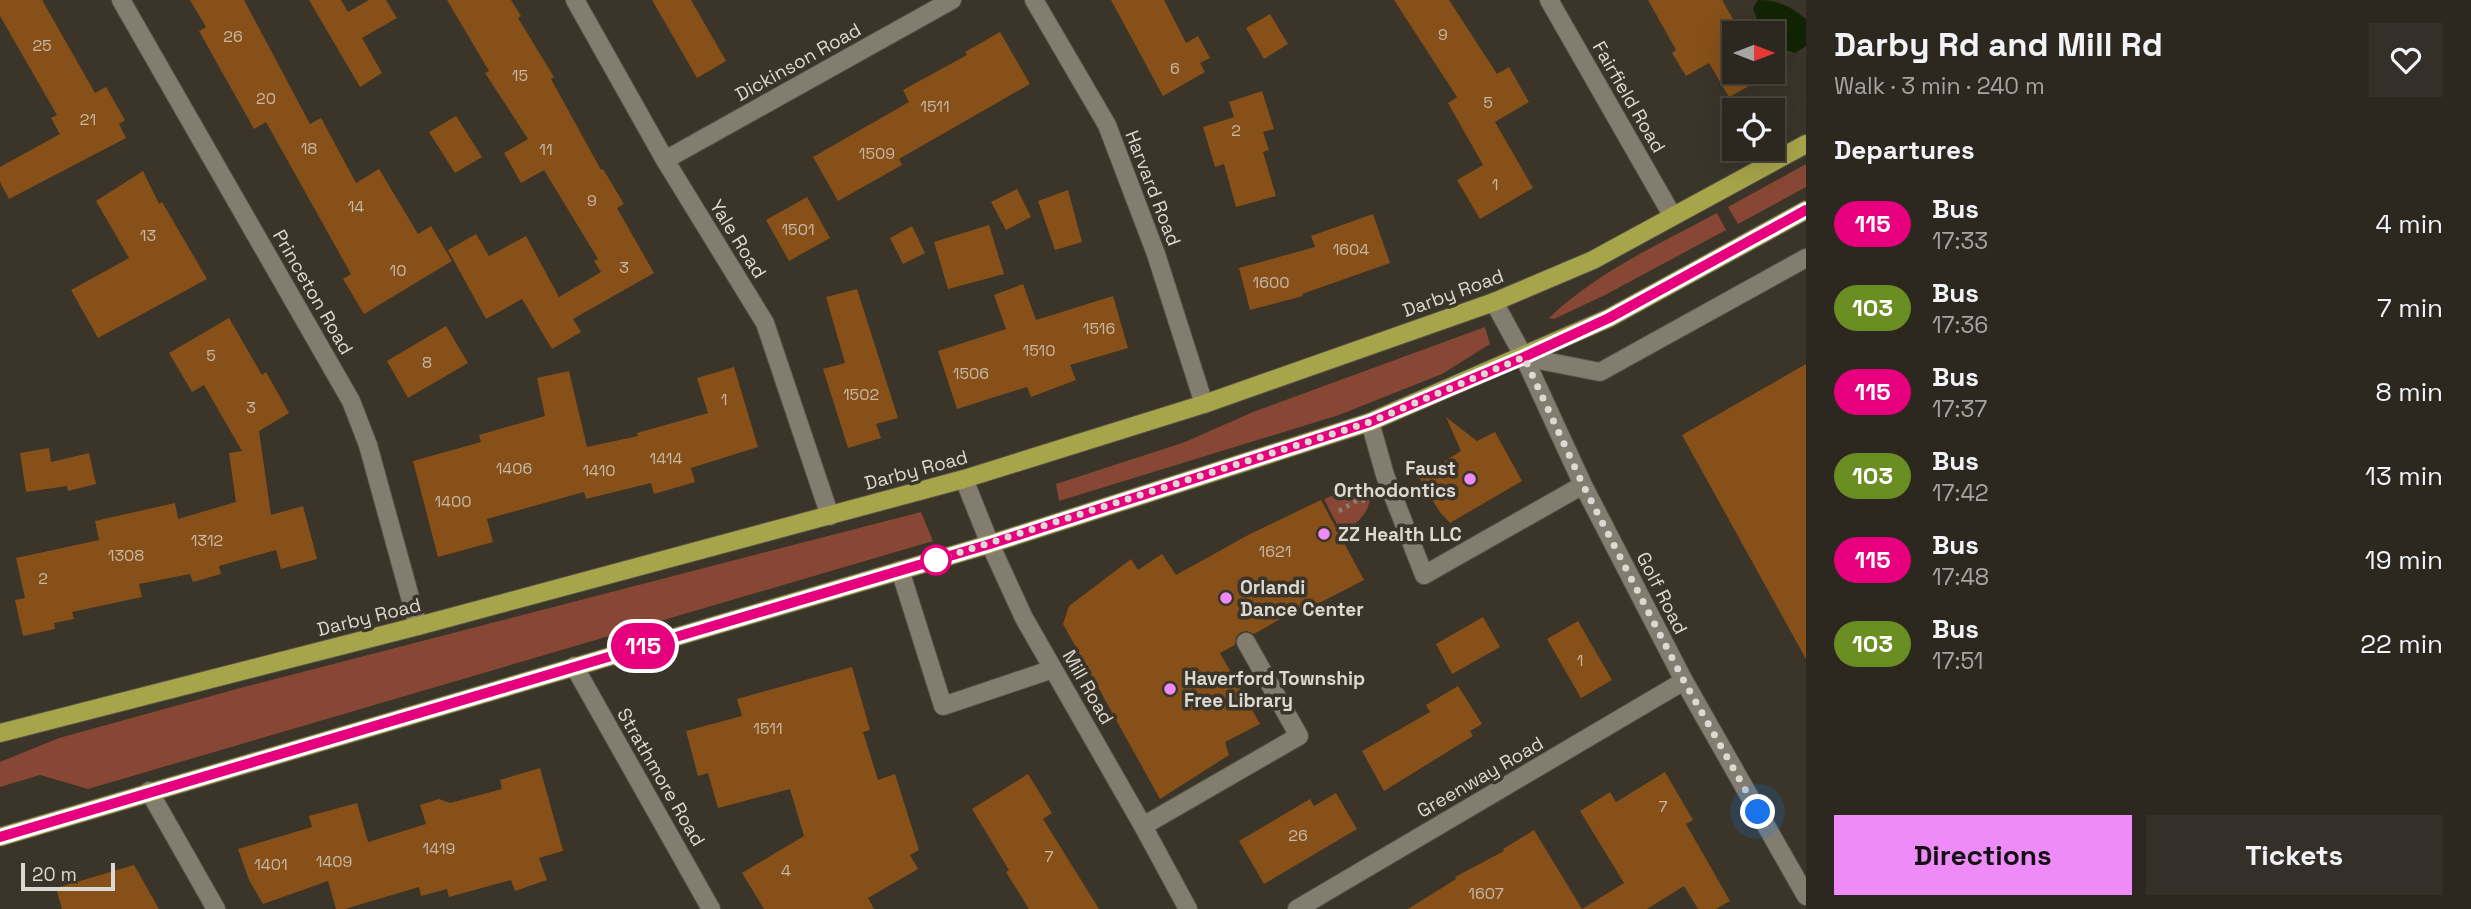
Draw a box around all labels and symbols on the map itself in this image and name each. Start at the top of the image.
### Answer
street label: Dickinson Road [731,17,865,107]
north arrow [1722,21,1785,84]
house number: 9 [1438,24,1448,45]
house number: 26 [223,26,243,47]
house number: 25 [32,35,52,56]
street label: Fairfield Road [1587,37,1671,157]
house number: 6 [1170,58,1180,79]
house number: 15 [512,65,528,86]
house number: 20 [256,88,276,109]
house number: 5 [1483,92,1493,113]
house number: 1511 [920,96,950,117]
house number: 21 [80,109,96,130]
house number: 2 [1231,120,1241,141]
street label: Harvard Road [1119,127,1187,249]
house number: 18 [301,138,317,159]
house number: 11 [539,139,553,160]
house number: 1509 [859,143,895,164]
house number: 1 [1492,174,1498,195]
house number: 9 [587,190,597,211]
street label: Yale Road [704,195,772,283]
house number: 14 [348,196,364,217]
house number: 1501 [781,219,815,240]
house number: 13 [140,225,156,246]
street label: Princeton Road [267,225,359,359]
house number: 1604 [1333,239,1369,260]
house number: 3 [619,257,629,278]
house number: 10 [390,260,406,281]
street label: Darby Road [1399,263,1507,323]
house number: 1600 [1253,272,1290,293]
house number: 1516 [1083,318,1115,339]
house number: 1510 [1023,340,1056,361]
house number: 5 [206,345,216,366]
house number: 8 [422,352,432,373]
house number: 1506 [953,363,989,384]
house number: 1502 [843,384,879,405]
house number: 1 [721,389,727,410]
house number: 3 [246,397,256,418]
street label: Darby Road [862,444,970,496]
house number: 1414 [650,448,682,469]
place label: Faust Orthodontics [1334,456,1456,503]
house number: 1406 [496,458,532,479]
house number: 1410 [582,460,616,481]
marker: Faust Orthodontics [1462,471,1478,487]
house number: 1400 [434,491,472,512]
place label: ZZ Health LLC [1338,522,1462,547]
marker: ZZ Health LLC [1316,526,1332,542]
house number: 1312 [191,530,223,551]
house number: 1621 [1259,541,1291,562]
house number: 1308 [108,545,144,566]
unlabelled marker [921,545,951,575]
street label: Golf Road [1631,548,1693,638]
house number: 2 [38,568,48,589]
place label: Orlandi Dance Center [1240,575,1364,622]
marker: Orlandi Dance Center [1218,590,1234,606]
street label: Darby Road [315,592,423,642]
line badge: 115 [603,623,683,669]
street label: Mill Road [1057,645,1119,729]
house number: 1 [1577,650,1583,671]
place label: Haverford Township Free Library [1184,666,1365,713]
marker: Haverford Township Free Library [1162,681,1178,697]
street label: Strathmore Road [611,703,711,851]
house number: 1511 [753,718,783,739]
street label: Greenway Road [1412,731,1548,823]
your location [1740,794,1775,829]
house number: 7 [1658,796,1668,817]
house number: 26 [1288,825,1308,846]
house number: 1419 [423,838,455,859]
house number: 7 [1044,846,1054,867]
house number: 1409 [316,851,352,872]
house number: 1401 [254,854,288,875]
scale bar [21,860,116,892]
house number: 4 [781,860,791,881]
house number: 1607 [1468,883,1504,904]

